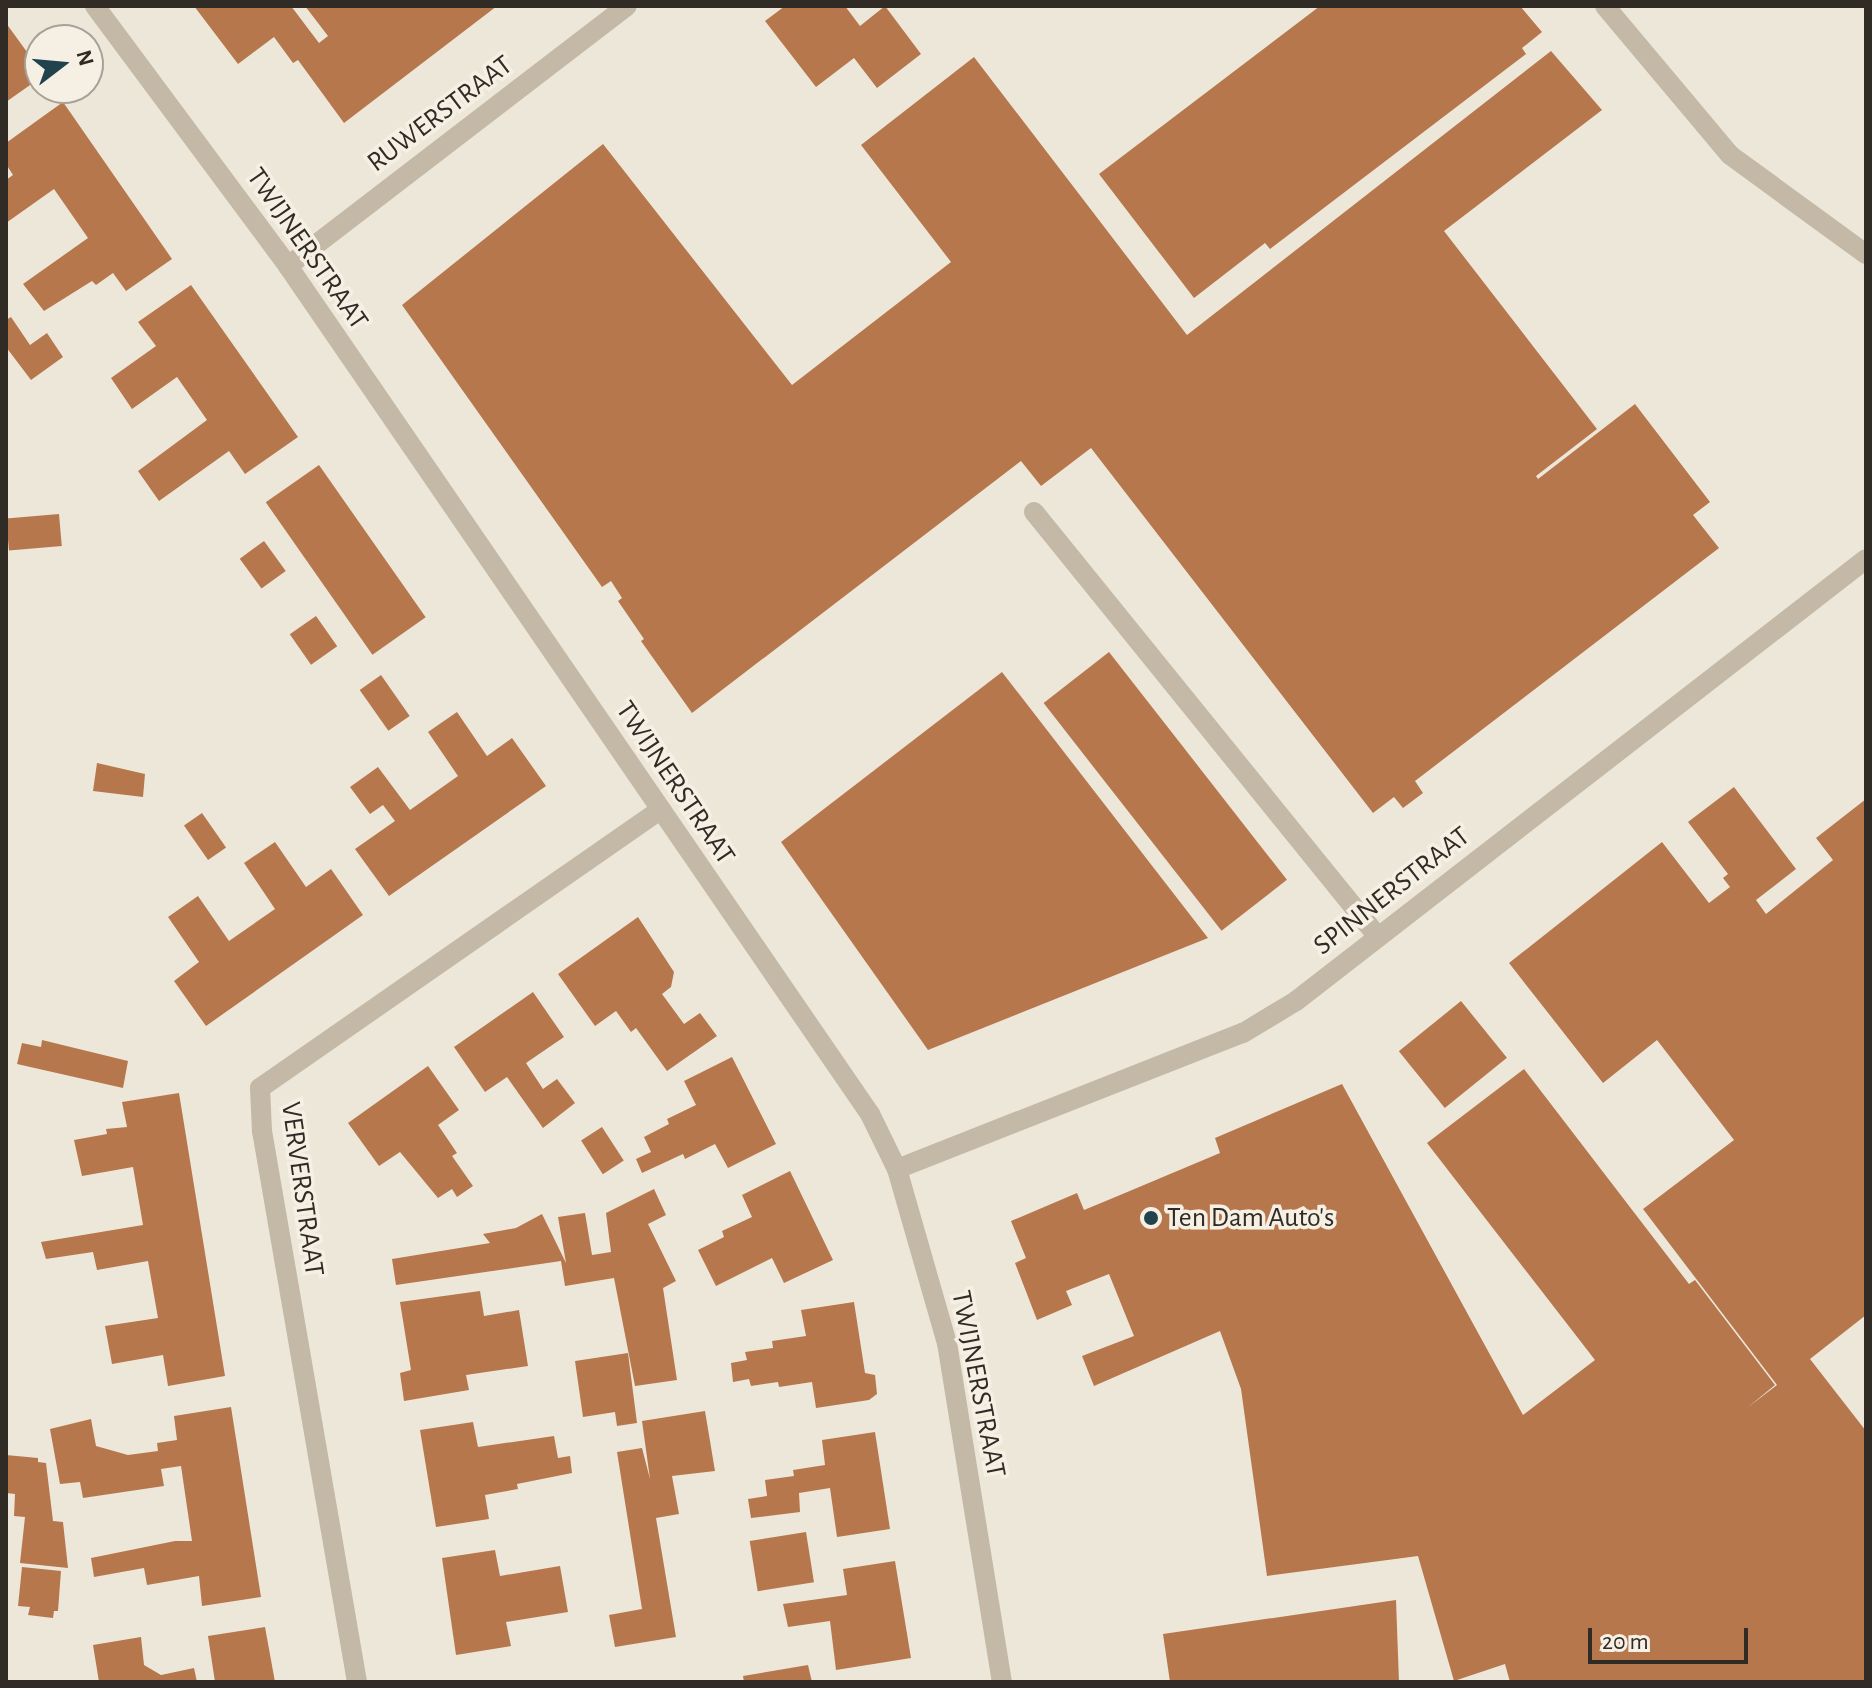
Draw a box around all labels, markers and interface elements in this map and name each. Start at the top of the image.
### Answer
north arrow [24,24,104,104]
text: N [72,48,98,68]
street label: RUWERSTRAAT [361,48,519,180]
street label: TWIJNERSTRAAT [239,162,375,336]
street label: TWIJNERSTRAAT [608,695,742,871]
street label: SPINNERSTRAAT [1307,820,1477,962]
street label: VERVERSTRAAT [273,1100,331,1278]
place label: Ten Dam Auto's [1167,1201,1334,1235]
marker: Ten Dam Auto's [1142,1209,1160,1227]
street label: TWIJNERSTRAAT [943,1288,1013,1480]
scale bar [1592,1612,1752,1662]
text: 20 m [1602,1630,1649,1654]

